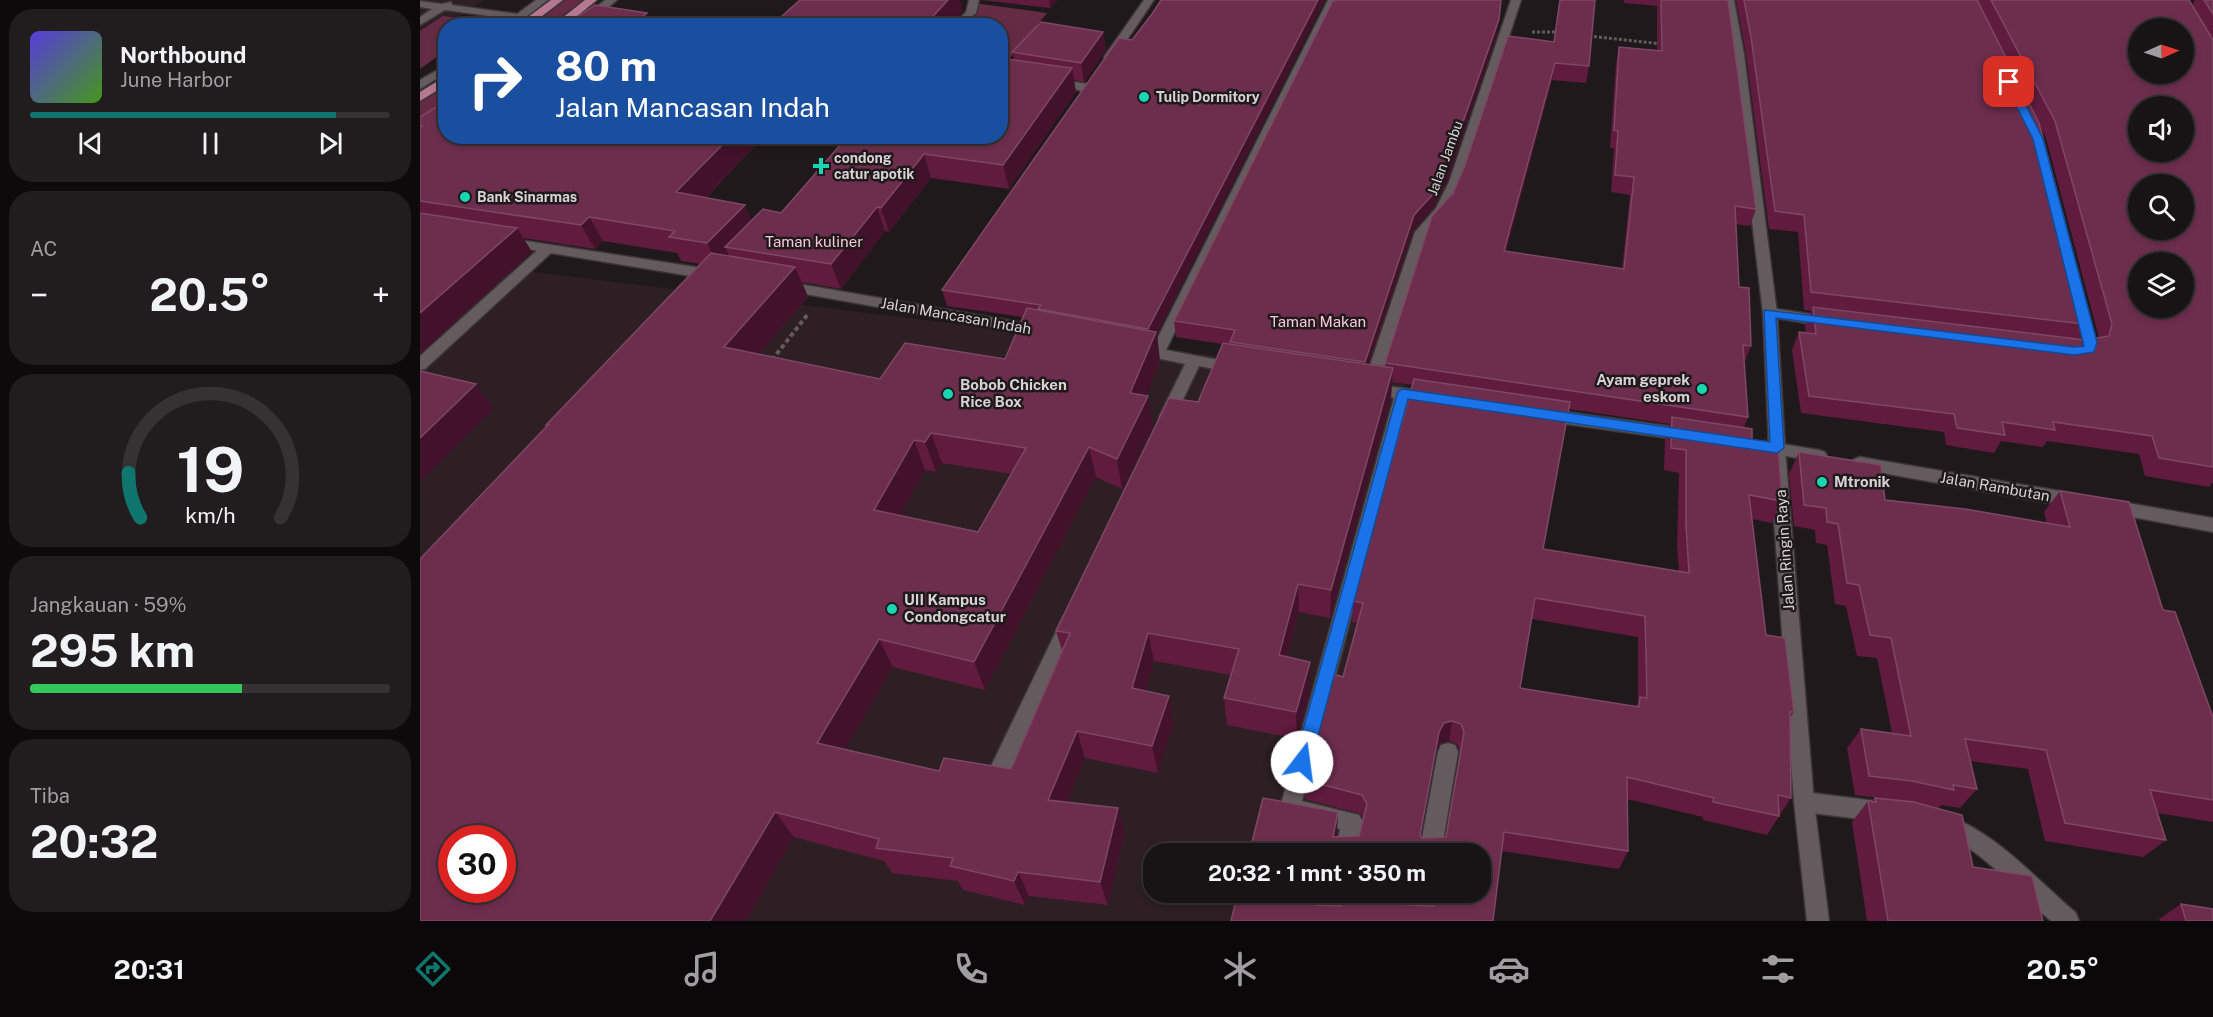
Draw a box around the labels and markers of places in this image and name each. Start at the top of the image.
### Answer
pin [1983,56,2034,107]
place label: Tulip Dormitory [1156,89,1260,105]
marker: Tulip Dormitory [1137,90,1151,104]
place label: condong catur apotik [834,150,914,182]
marker: condong catur apotik [812,157,830,175]
place label: Bank Sinarmas [477,189,577,205]
marker: Bank Sinarmas [458,190,472,204]
place label: Ayam geprek eskom [1596,371,1690,405]
place label: Bobob Chicken Rice Box [960,376,1067,410]
marker: Ayam geprek eskom [1695,382,1709,396]
marker: Bobob Chicken Rice Box [941,387,955,401]
place label: Mtronik [1834,473,1891,490]
marker: Mtronik [1815,475,1829,489]
place label: UII Kampus Condongcatur [904,591,1006,625]
marker: UII Kampus Condongcatur [885,602,899,616]

